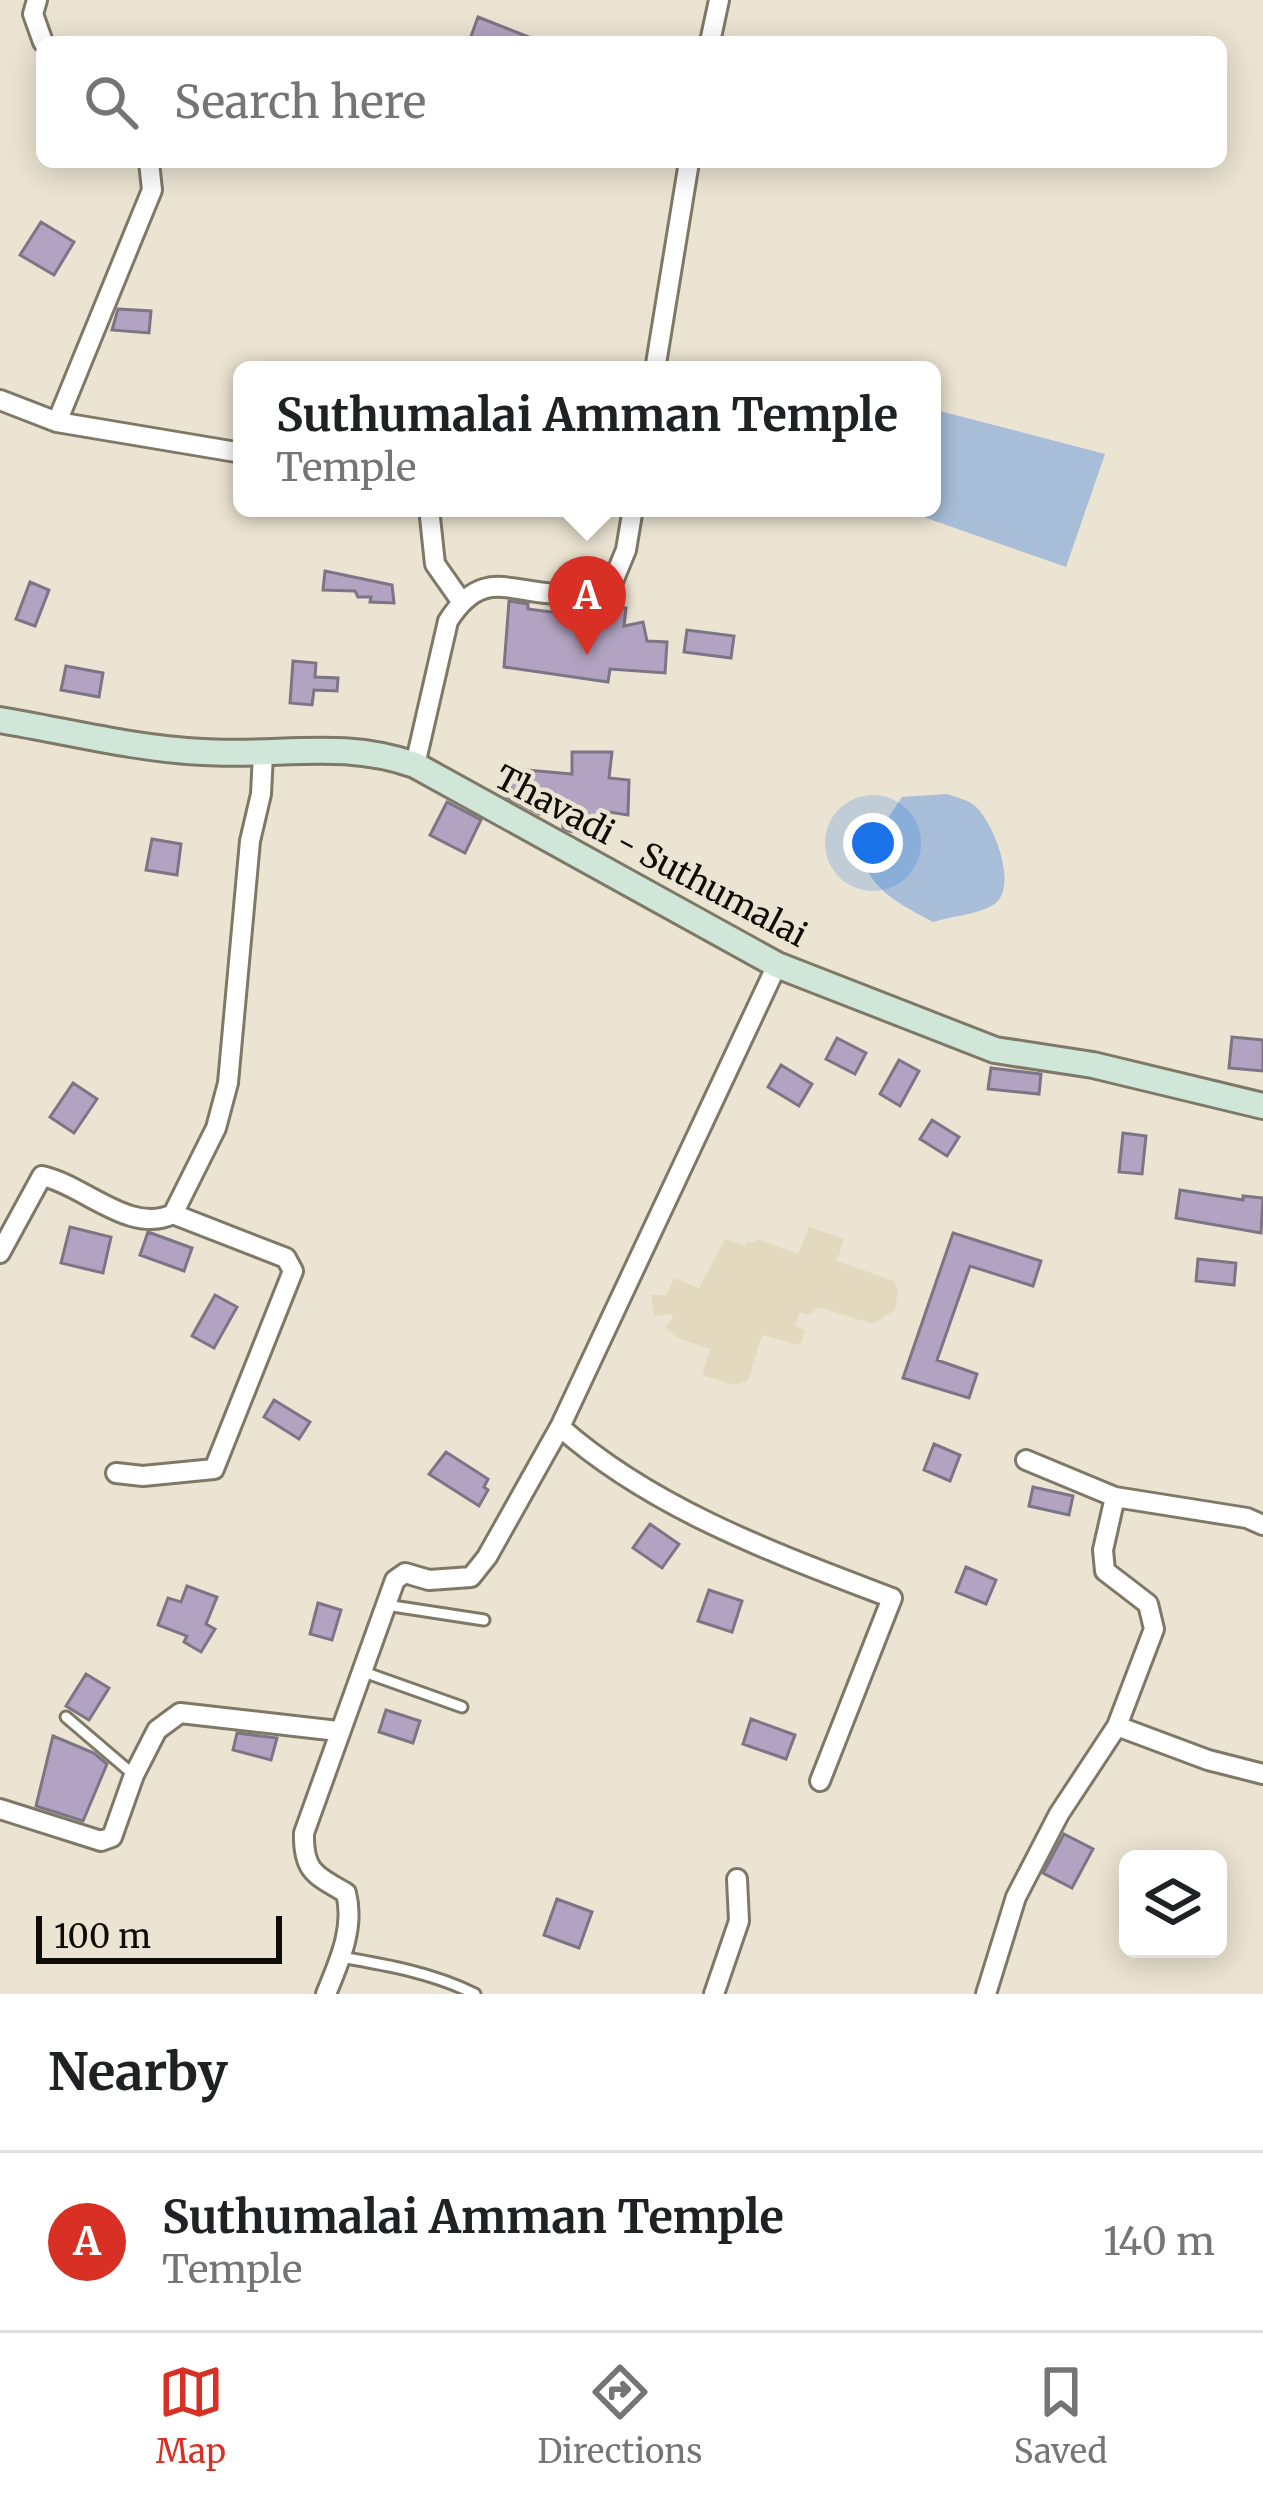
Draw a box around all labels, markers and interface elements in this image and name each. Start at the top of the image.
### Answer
search box [36,36,1227,168]
icon: search [78,69,144,135]
text: Search here [174,74,426,130]
popup [233,361,941,517]
text: Suthumalai Amman Temple [276,387,898,443]
text: Temple [276,443,416,492]
pin: A [548,556,626,655]
street label: Thavadi - Suthumalai [488,756,814,956]
your location [843,813,903,873]
map controls [1119,1850,1227,1958]
button: layers [1119,1850,1227,1958]
scale bar [36,1910,282,1963]
text: 100 m [54,1916,151,1957]
text: Nearby [48,2040,228,2104]
text: Suthumalai Amman Temple [162,2189,784,2245]
text: A [73,2217,101,2266]
text: 140 m [1103,2217,1215,2266]
text: Temple [162,2245,302,2294]
tab: Map [156,2359,226,2472]
tab: Directions [537,2359,702,2472]
tab: Saved [1014,2359,1107,2472]

